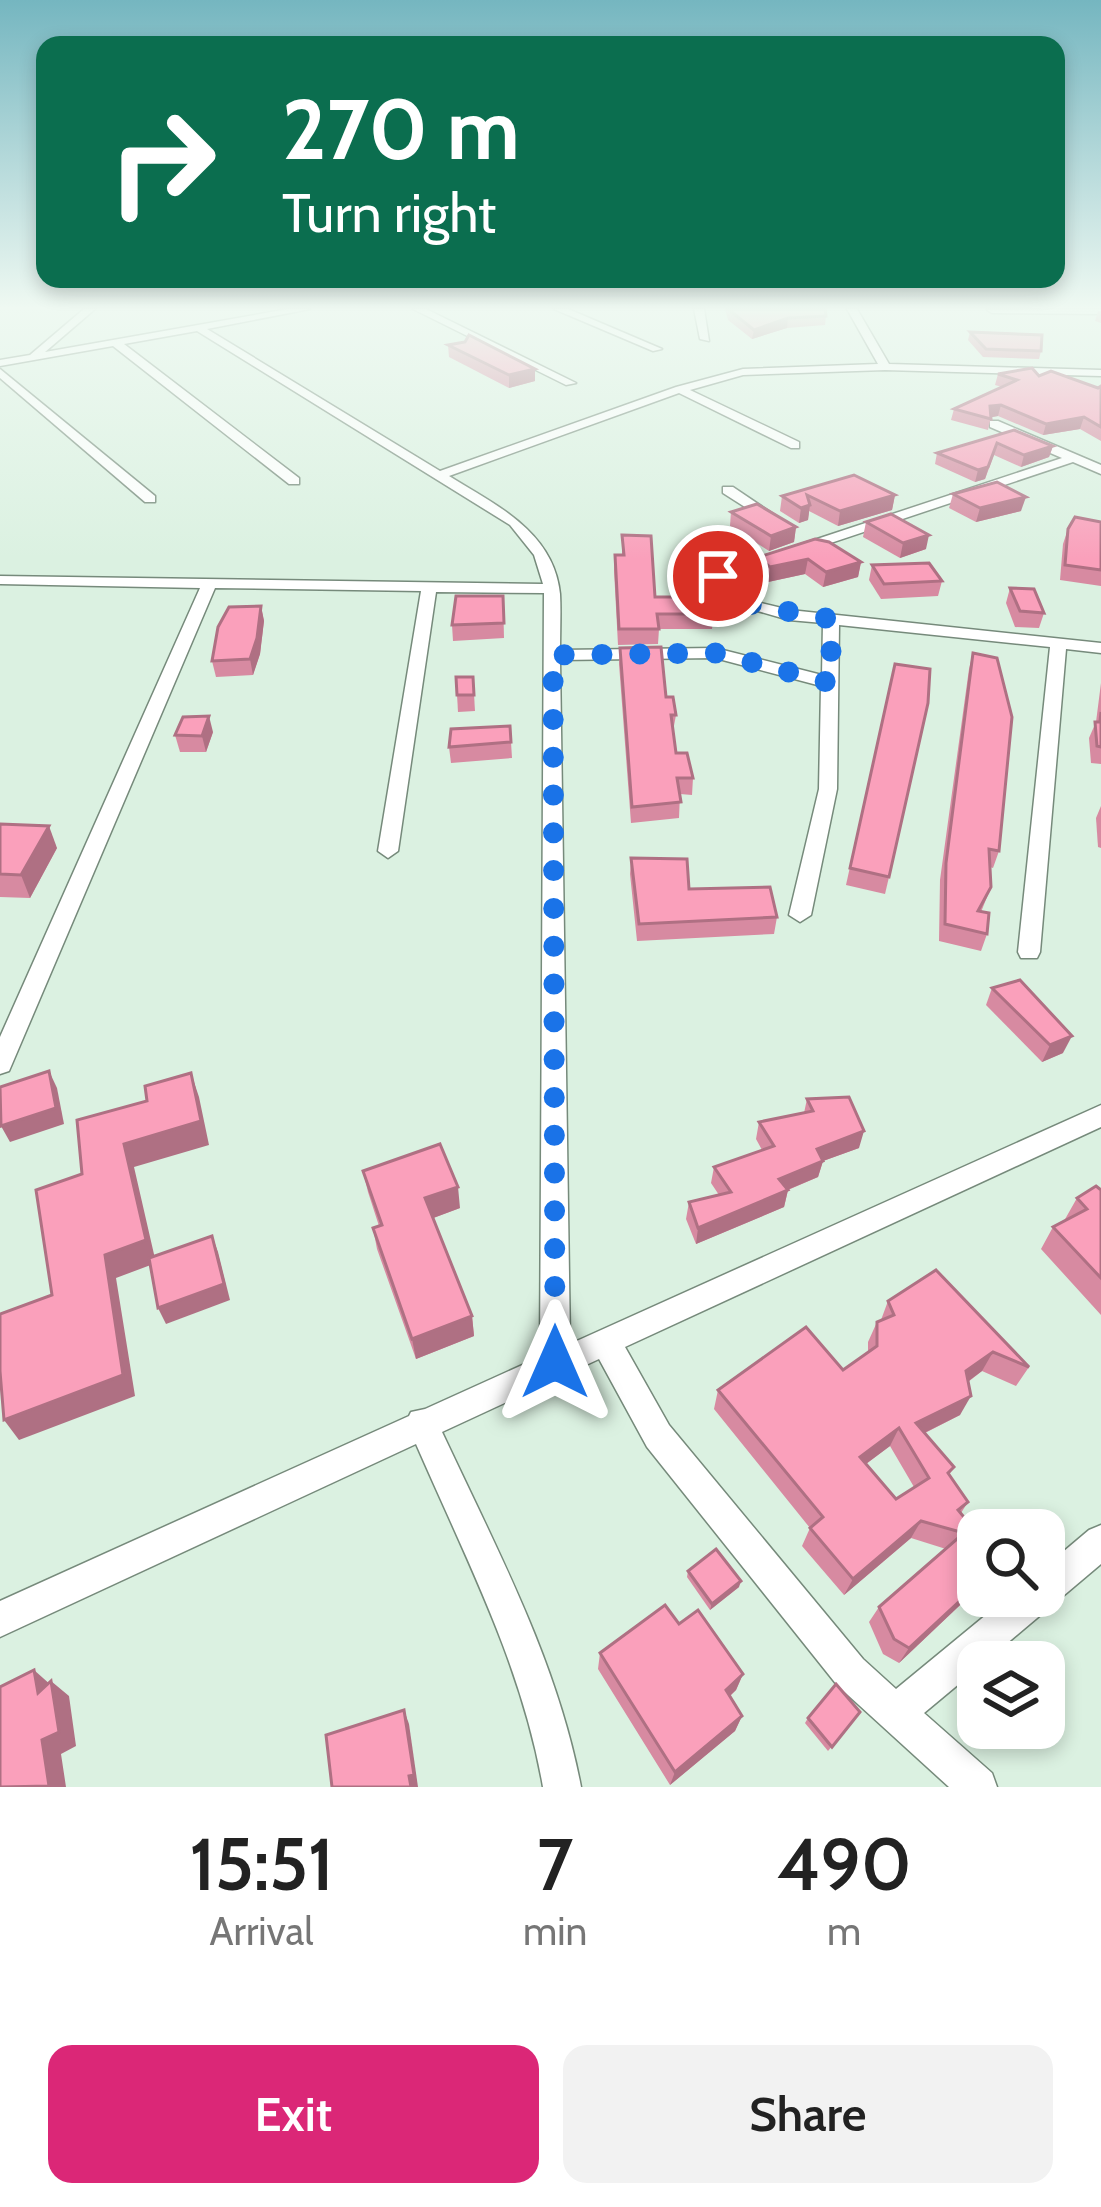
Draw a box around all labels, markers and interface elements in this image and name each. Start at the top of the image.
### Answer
text: 270 m [282,78,520,180]
icon: right [84,84,240,240]
text: Turn right [282,180,496,246]
pin [667,525,769,627]
icon: arrive [685,543,751,609]
position arrow [492,1299,618,1425]
map controls [957,1509,1065,1749]
button: search [957,1509,1065,1617]
button: layers [957,1641,1065,1749]
text: 15:51 [189,1821,334,1908]
text: 7 [537,1821,573,1908]
text: 490 [777,1821,912,1908]
text: Arrival [210,1907,313,1955]
text: min [523,1907,587,1955]
text: m [827,1907,861,1955]
button: Exit [48,2045,539,2183]
button: Share [563,2045,1053,2183]

